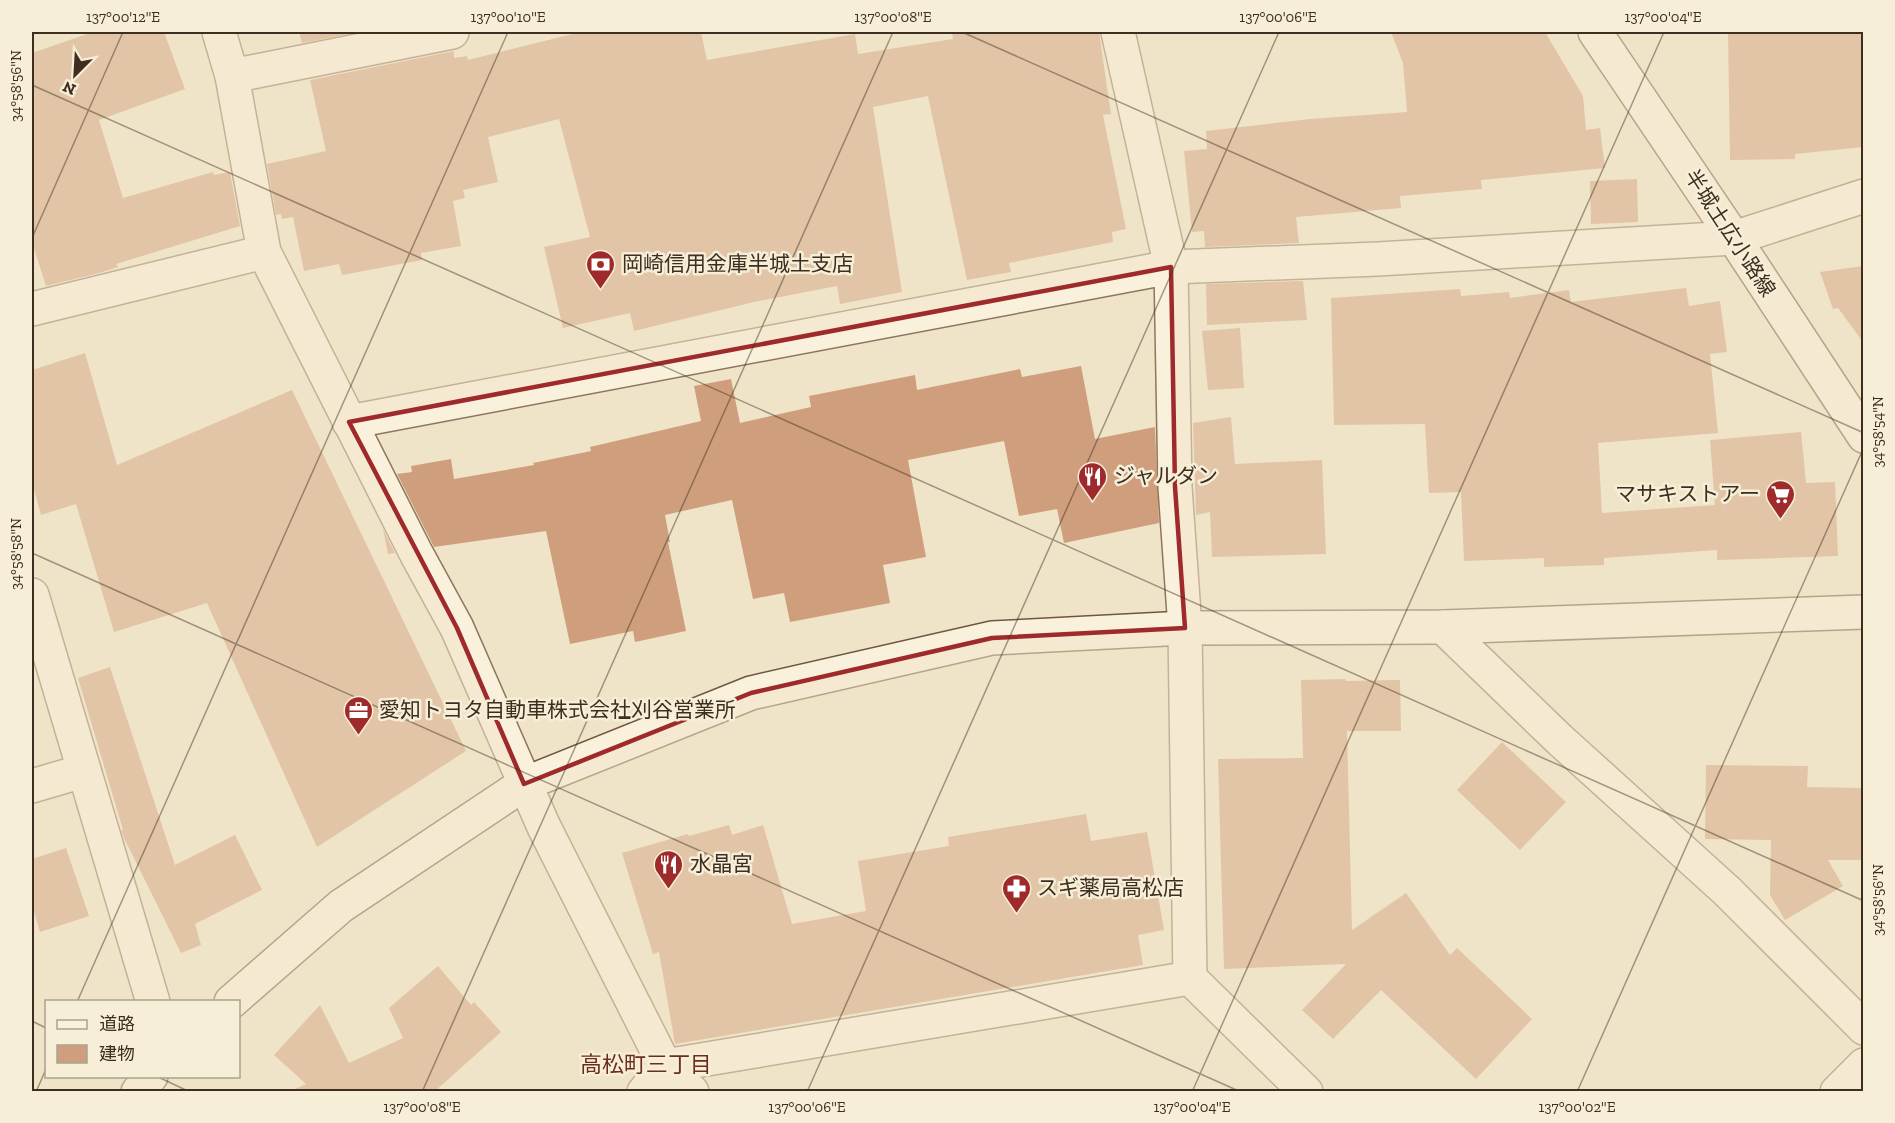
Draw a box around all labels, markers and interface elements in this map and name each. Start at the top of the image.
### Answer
text: 137°00'12"E [86,8,160,26]
text: 137°00'10"E [470,8,546,26]
text: 137°00'08"E [854,8,932,26]
text: 137°00'06"E [1239,8,1317,26]
text: 137°00'04"E [1624,8,1702,26]
north arrow [45,45,105,105]
text: 34°58'56"N [7,50,25,122]
text: N [60,77,79,99]
street label: 半城土広小路線 [1680,164,1781,301]
bank icon: 岡崎信用金庫半城土支店 [585,248,617,290]
place label: 岡崎信用金庫半城土支店 [622,251,853,276]
text: 34°58'54"N [1869,396,1887,468]
restaurant icon: ジャルダン [1077,460,1109,502]
place label: ジャルダン [1114,463,1218,488]
supermarket icon: マサキストアー [1765,478,1797,520]
place label: マサキストアー [1615,481,1760,506]
text: 34°58'58"N [7,518,25,590]
office icon: 愛知トヨタ自動車株式会社刈谷営業所 [342,694,374,736]
place label: 愛知トヨタ自動車株式会社刈谷営業所 [379,697,736,722]
restaurant icon: 水晶宮 [653,848,685,890]
place label: 水晶宮 [690,851,753,876]
text: 34°58'56"N [1869,864,1887,936]
pharmacy icon: スギ薬局高松店 [1000,872,1032,914]
place label: スギ薬局高松店 [1037,875,1184,900]
legend [45,1000,240,1078]
text: 道路 [99,1013,135,1035]
text: 建物 [99,1043,135,1065]
district label: 高松町三丁目 [580,1051,712,1078]
text: 137°00'08"E [383,1098,461,1116]
text: 137°00'06"E [768,1098,846,1116]
text: 137°00'04"E [1153,1098,1231,1116]
text: 137°00'02"E [1538,1098,1616,1116]

